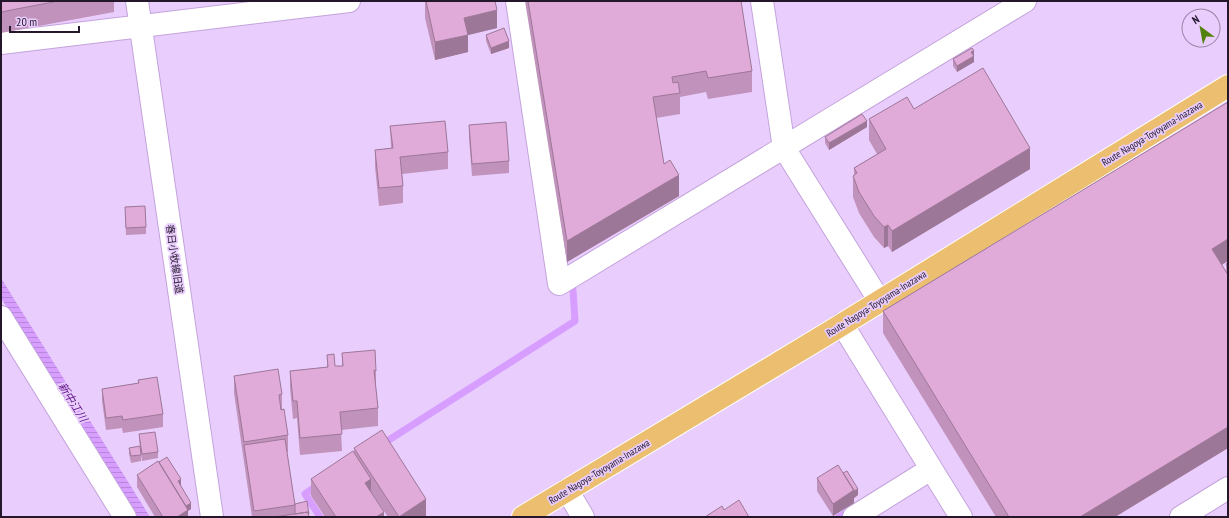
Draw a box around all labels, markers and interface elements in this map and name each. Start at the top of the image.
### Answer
scale bar [10,8,79,34]
north arrow [1181,8,1221,48]
text: N [1189,12,1202,27]
text: 20 m [16,14,37,29]
street label: Route Nagoya-Toyoyama-Inazawa [1099,98,1205,169]
street label: 春日小牧線旧道 [163,224,186,295]
street label: Route Nagoya-Toyoyama-Inazawa [824,267,929,340]
water label: 新中江川 [55,380,91,425]
street label: Route Nagoya-Toyoyama-Inazawa [546,436,652,507]

